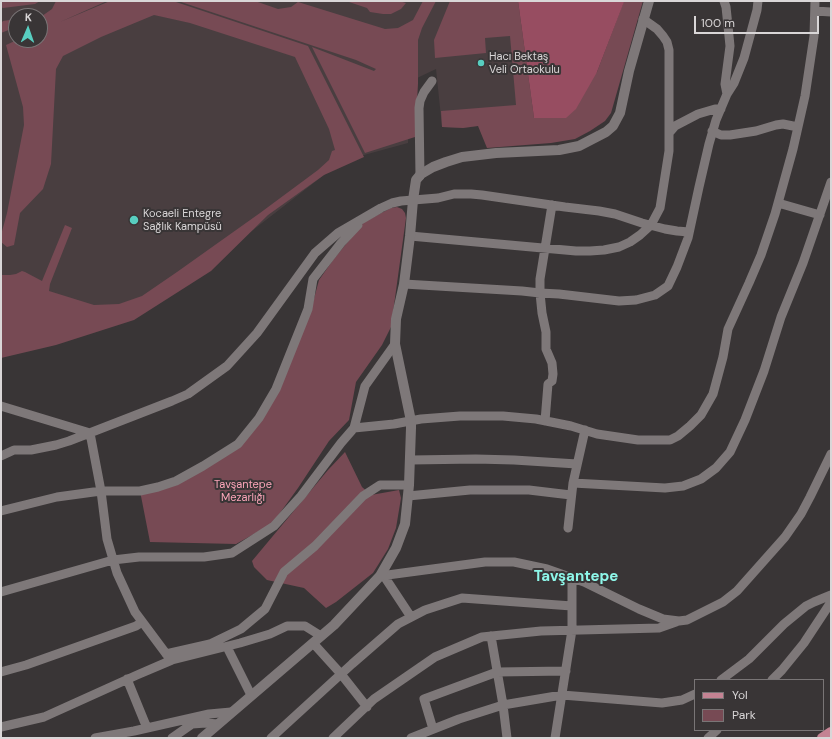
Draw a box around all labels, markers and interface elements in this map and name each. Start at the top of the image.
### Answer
north arrow [8,8,48,48]
scale bar [696,8,821,34]
text: K [25,10,32,24]
text: 100 m [701,15,735,31]
place label: Hacı Bektaş Veli Ortaokulu [489,50,560,76]
marker: Hacı Bektaş Veli Ortaokulu [476,58,486,68]
place label: Kocaeli Entegre Sağlık Kampüsü [143,207,222,233]
marker: Kocaeli Entegre Sağlık Kampüsü [128,214,140,226]
park label: Tavşantepe Mezarlığı [214,478,272,504]
district label: Tavşantepe [534,568,618,586]
legend [694,679,824,731]
text: Yol [732,687,748,703]
text: Park [732,707,756,723]

